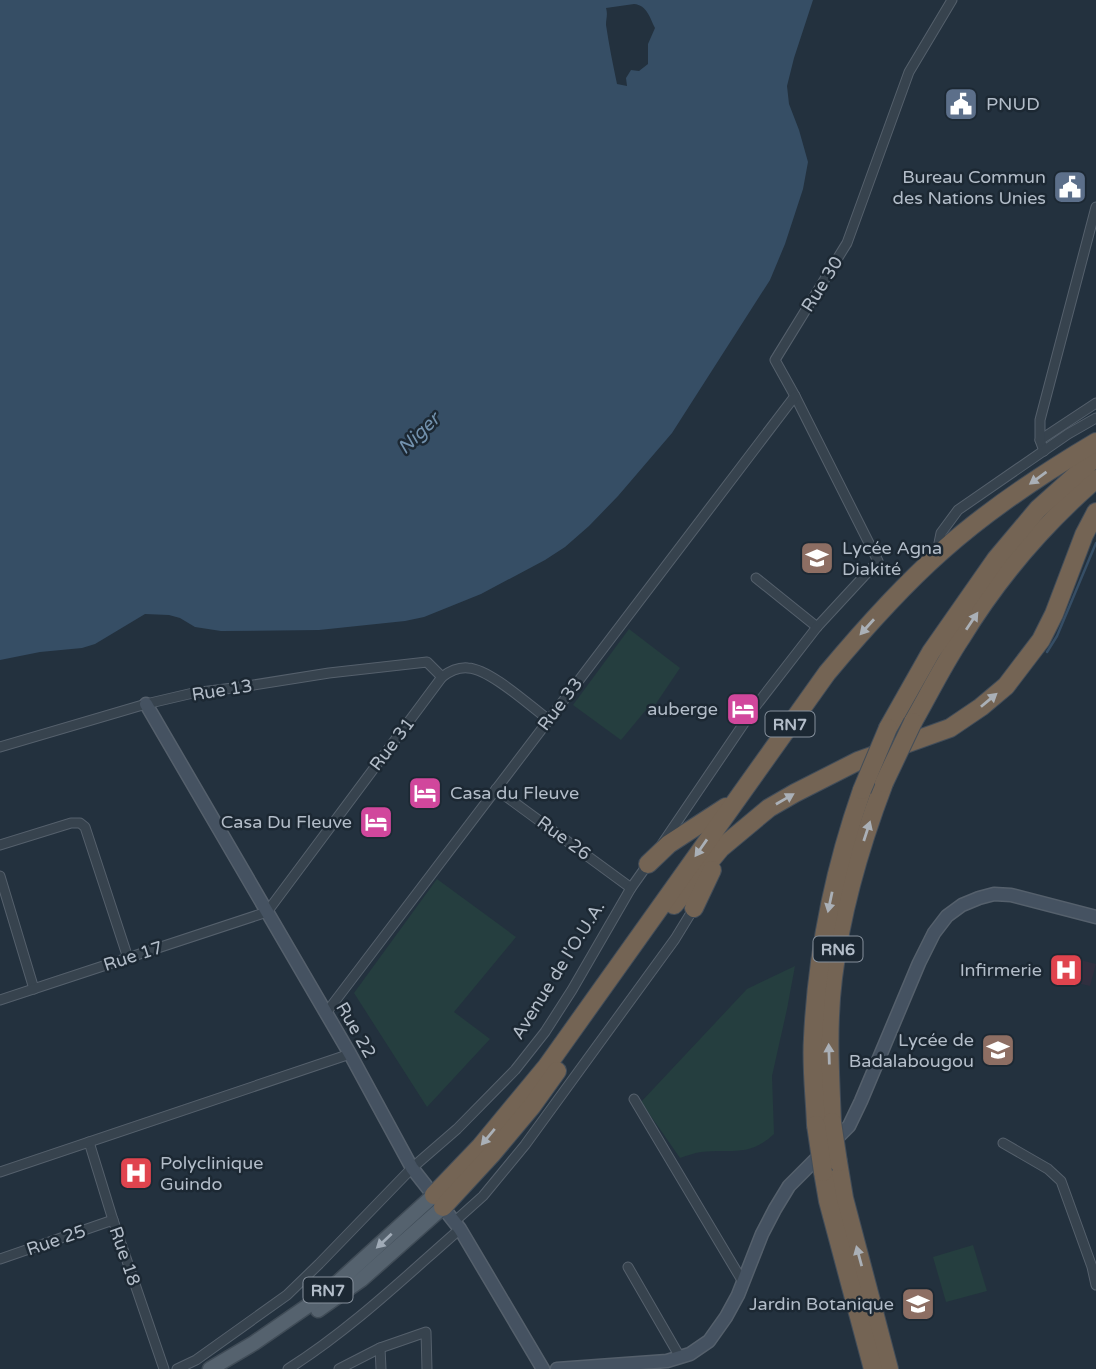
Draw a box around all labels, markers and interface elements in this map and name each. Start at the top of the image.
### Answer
public building icon: PNUD [942,85,980,123]
place label: PNUD [986,93,1040,115]
place label: Bureau Commun des Nations Unies [893,166,1046,209]
public building icon: Bureau Commun des Nations Unies [1051,168,1089,206]
street label: Rue 30 [796,252,848,316]
water label: Niger [393,407,446,459]
one-way arrow [1029,471,1047,485]
place label: Lycée Agna Diakité [842,537,942,580]
school or university icon: Lycée Agna Diakité [798,539,836,577]
one-way arrow [965,611,978,630]
one-way arrow [860,618,875,635]
street label: Rue 33 [533,673,587,735]
street label: Rue 13 [190,674,254,706]
hotel icon: auberge [724,690,762,728]
one-way arrow [980,693,997,708]
place label: auberge [647,698,718,720]
road number: RN7 [766,712,814,736]
street label: Rue 31 [365,713,419,775]
hotel icon: Casa du Fleuve [406,774,444,812]
place label: Casa du Fleuve [450,782,579,804]
one-way arrow [775,793,795,805]
hotel icon: Casa Du Fleuve [357,803,395,841]
place label: Casa Du Fleuve [221,811,352,833]
street label: Rue 26 [533,811,595,865]
one-way arrow [862,820,872,841]
one-way arrow [694,839,708,857]
one-way arrow [825,891,836,913]
street label: Avenue de l'O.U.A. [507,897,609,1043]
street label: Rue 17 [100,936,166,976]
road number: RN6 [814,937,862,962]
hospital icon: Infirmerie [1047,951,1085,989]
place label: Infirmerie [960,959,1042,981]
street label: Rue 22 [331,998,381,1062]
place label: Lycée de Badalabougou [849,1029,974,1072]
school or university icon: Lycée de Badalabougou [979,1031,1017,1069]
one-way arrow [824,1043,835,1065]
one-way arrow [480,1128,495,1146]
place label: Polyclinique Guindo [160,1152,263,1195]
hospital icon: Polyclinique Guindo [117,1154,155,1192]
street label: Rue 25 [23,1220,89,1260]
street label: Rue 18 [105,1223,145,1289]
one-way arrow [375,1233,393,1249]
one-way arrow [853,1244,864,1266]
road number: RN7 [304,1278,352,1302]
school or university icon: Jardin Botanique [899,1285,937,1323]
place label: Jardin Botanique [749,1293,894,1315]

